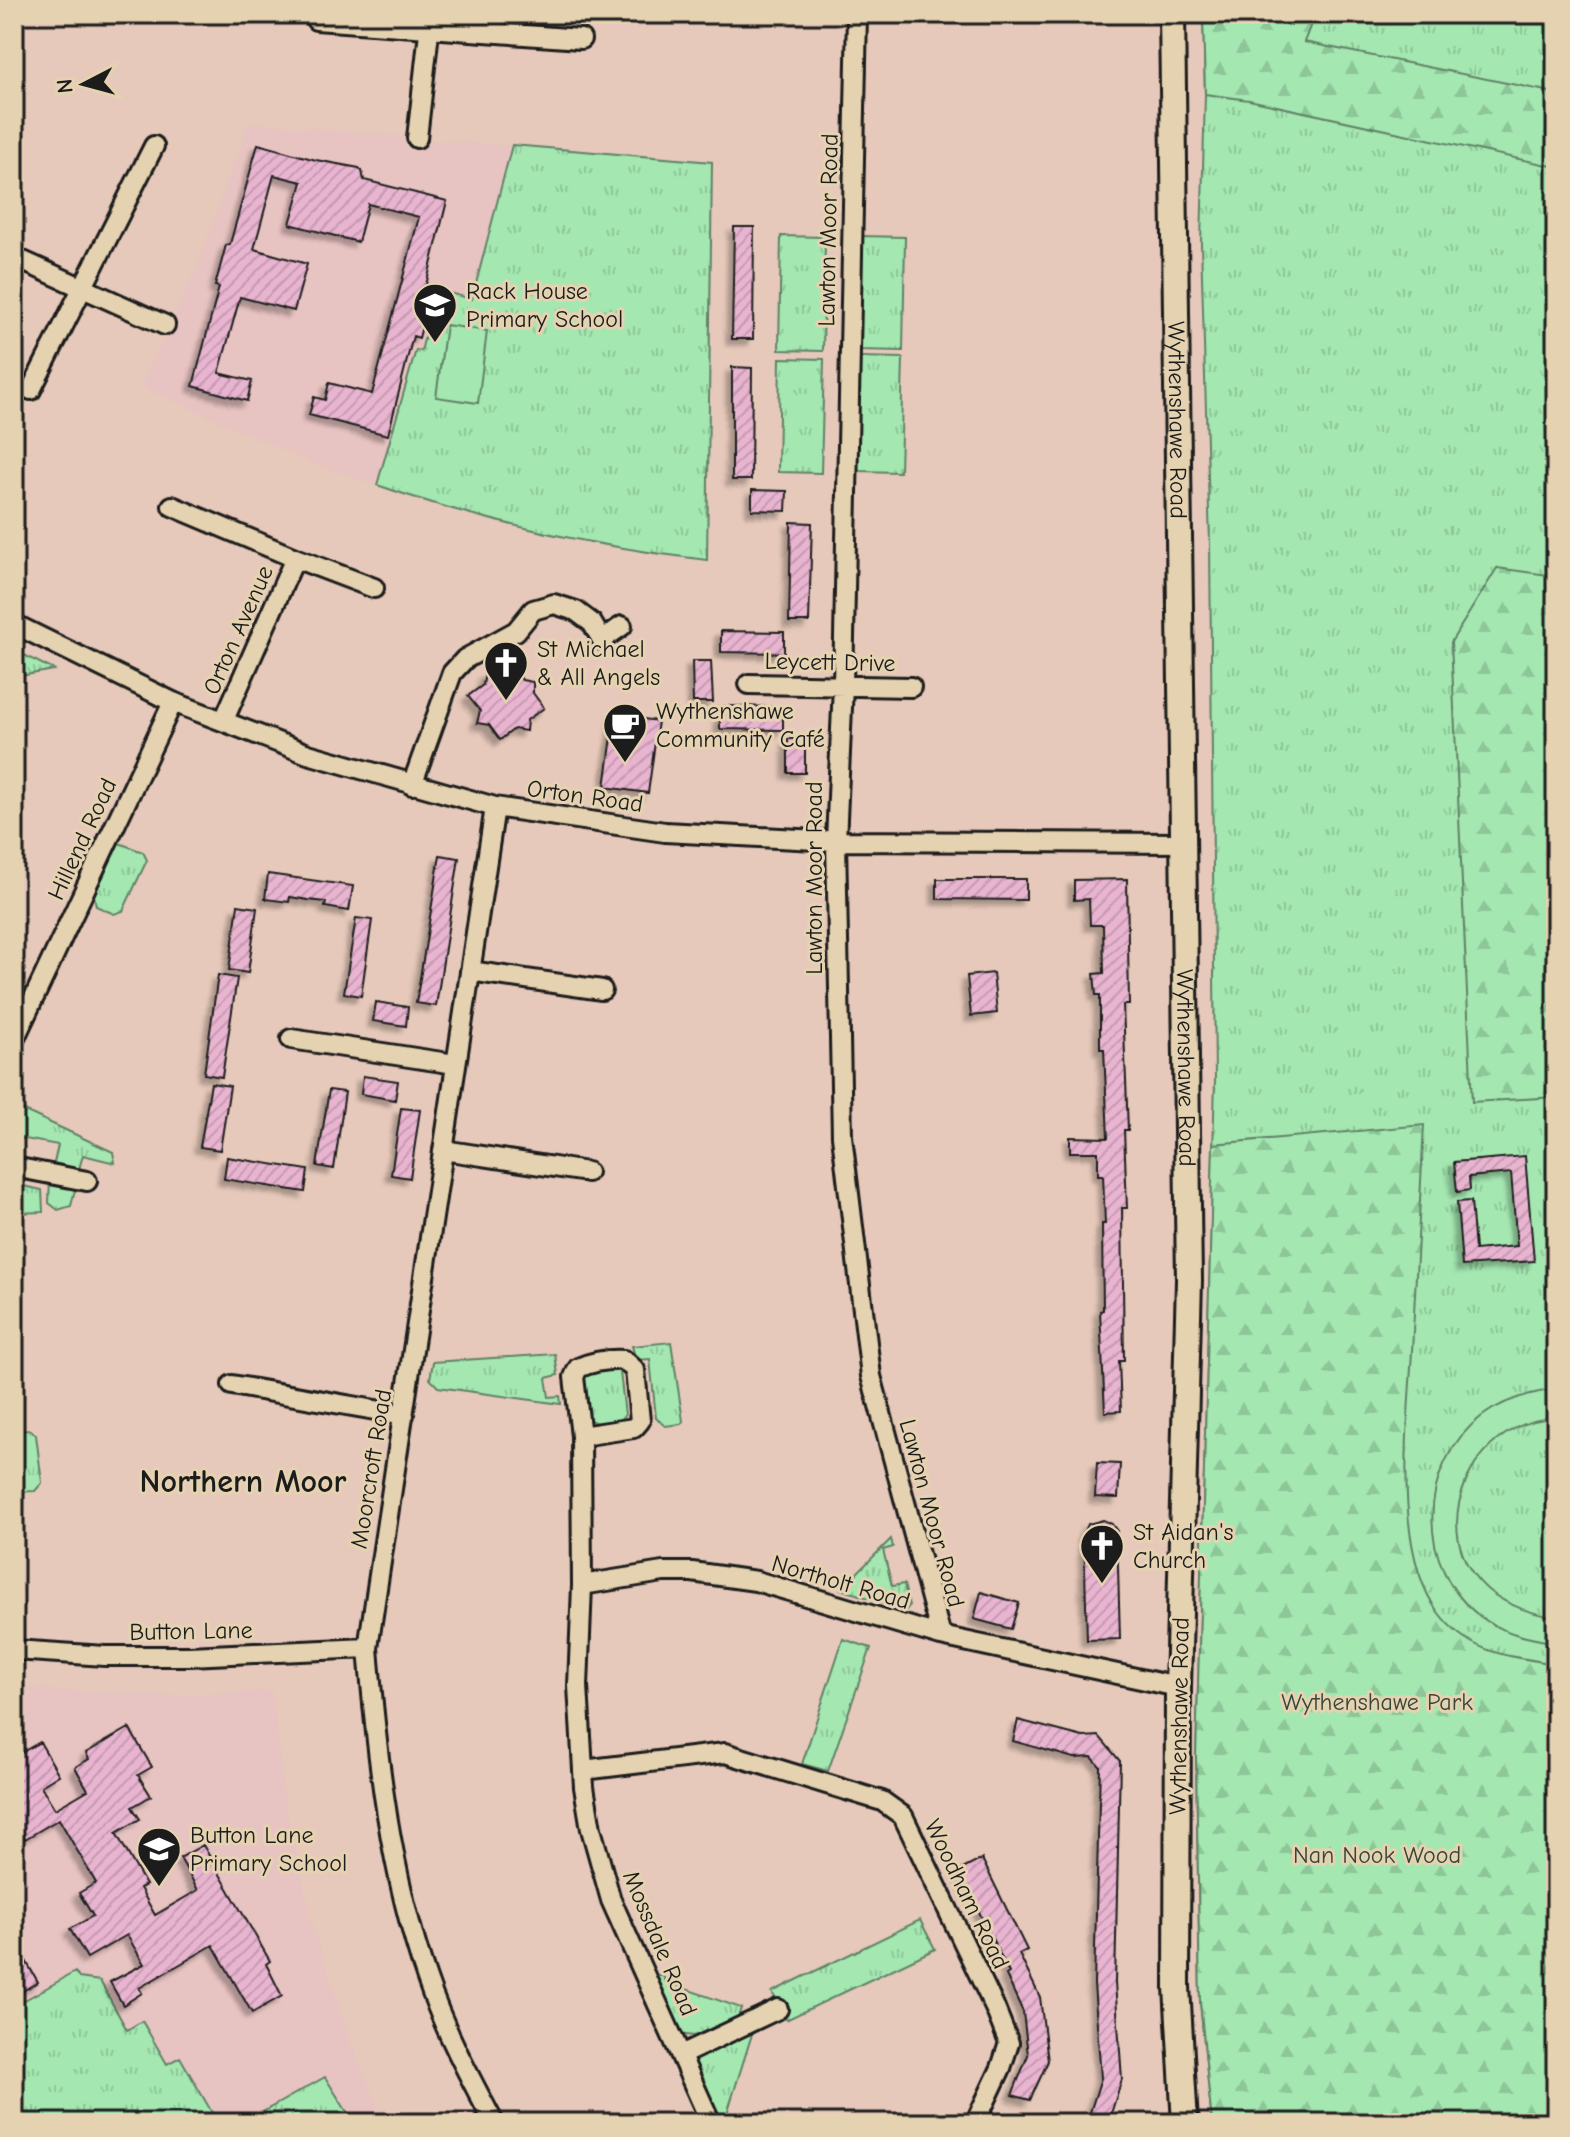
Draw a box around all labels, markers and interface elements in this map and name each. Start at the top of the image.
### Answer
north arrow [44,44,124,124]
text: N [51,77,79,94]
street label: Lawton Moor Road [812,133,844,327]
place label: Rack House Primary School [466,277,623,333]
school or university icon: Rack House Primary School [411,281,459,344]
street label: Wythenshawe Road [1162,321,1193,519]
street label: Orton Avenue [197,561,279,699]
place label: St Michael & All Angels [537,635,660,691]
church icon: St Michael & All Angels [482,639,530,702]
street label: Leycett Drive [764,647,896,677]
place label: Wythenshawe Community Café [656,697,825,753]
cafe icon: Wythenshawe Community Café [601,701,649,764]
street label: Hillend Road [42,774,122,904]
street label: Orton Road [525,774,645,818]
street label: Lawton Moor Road [800,781,828,975]
street label: Wythenshawe Road [1171,969,1201,1167]
street label: Moorcroft Road [345,1387,397,1551]
street label: Lawton Moor Road [893,1416,971,1610]
district label: Northern Moor [140,1463,347,1500]
place label: St Aidan's Church [1133,1518,1234,1574]
church icon: St Aidan's Church [1078,1522,1126,1585]
street label: Northolt Road [769,1549,913,1615]
street label: Button Lane [129,1616,253,1646]
street label: Wythenshawe Road [1163,1617,1195,1815]
park label: Wythenshawe Park [1281,1688,1473,1716]
street label: Woodham Road [919,1815,1015,1973]
place label: Button Lane Primary School [190,1821,347,1877]
school or university icon: Button Lane Primary School [135,1825,183,1888]
park label: Nan Nook Wood [1293,1841,1461,1869]
street label: Mossdale Road [617,1866,703,2020]

